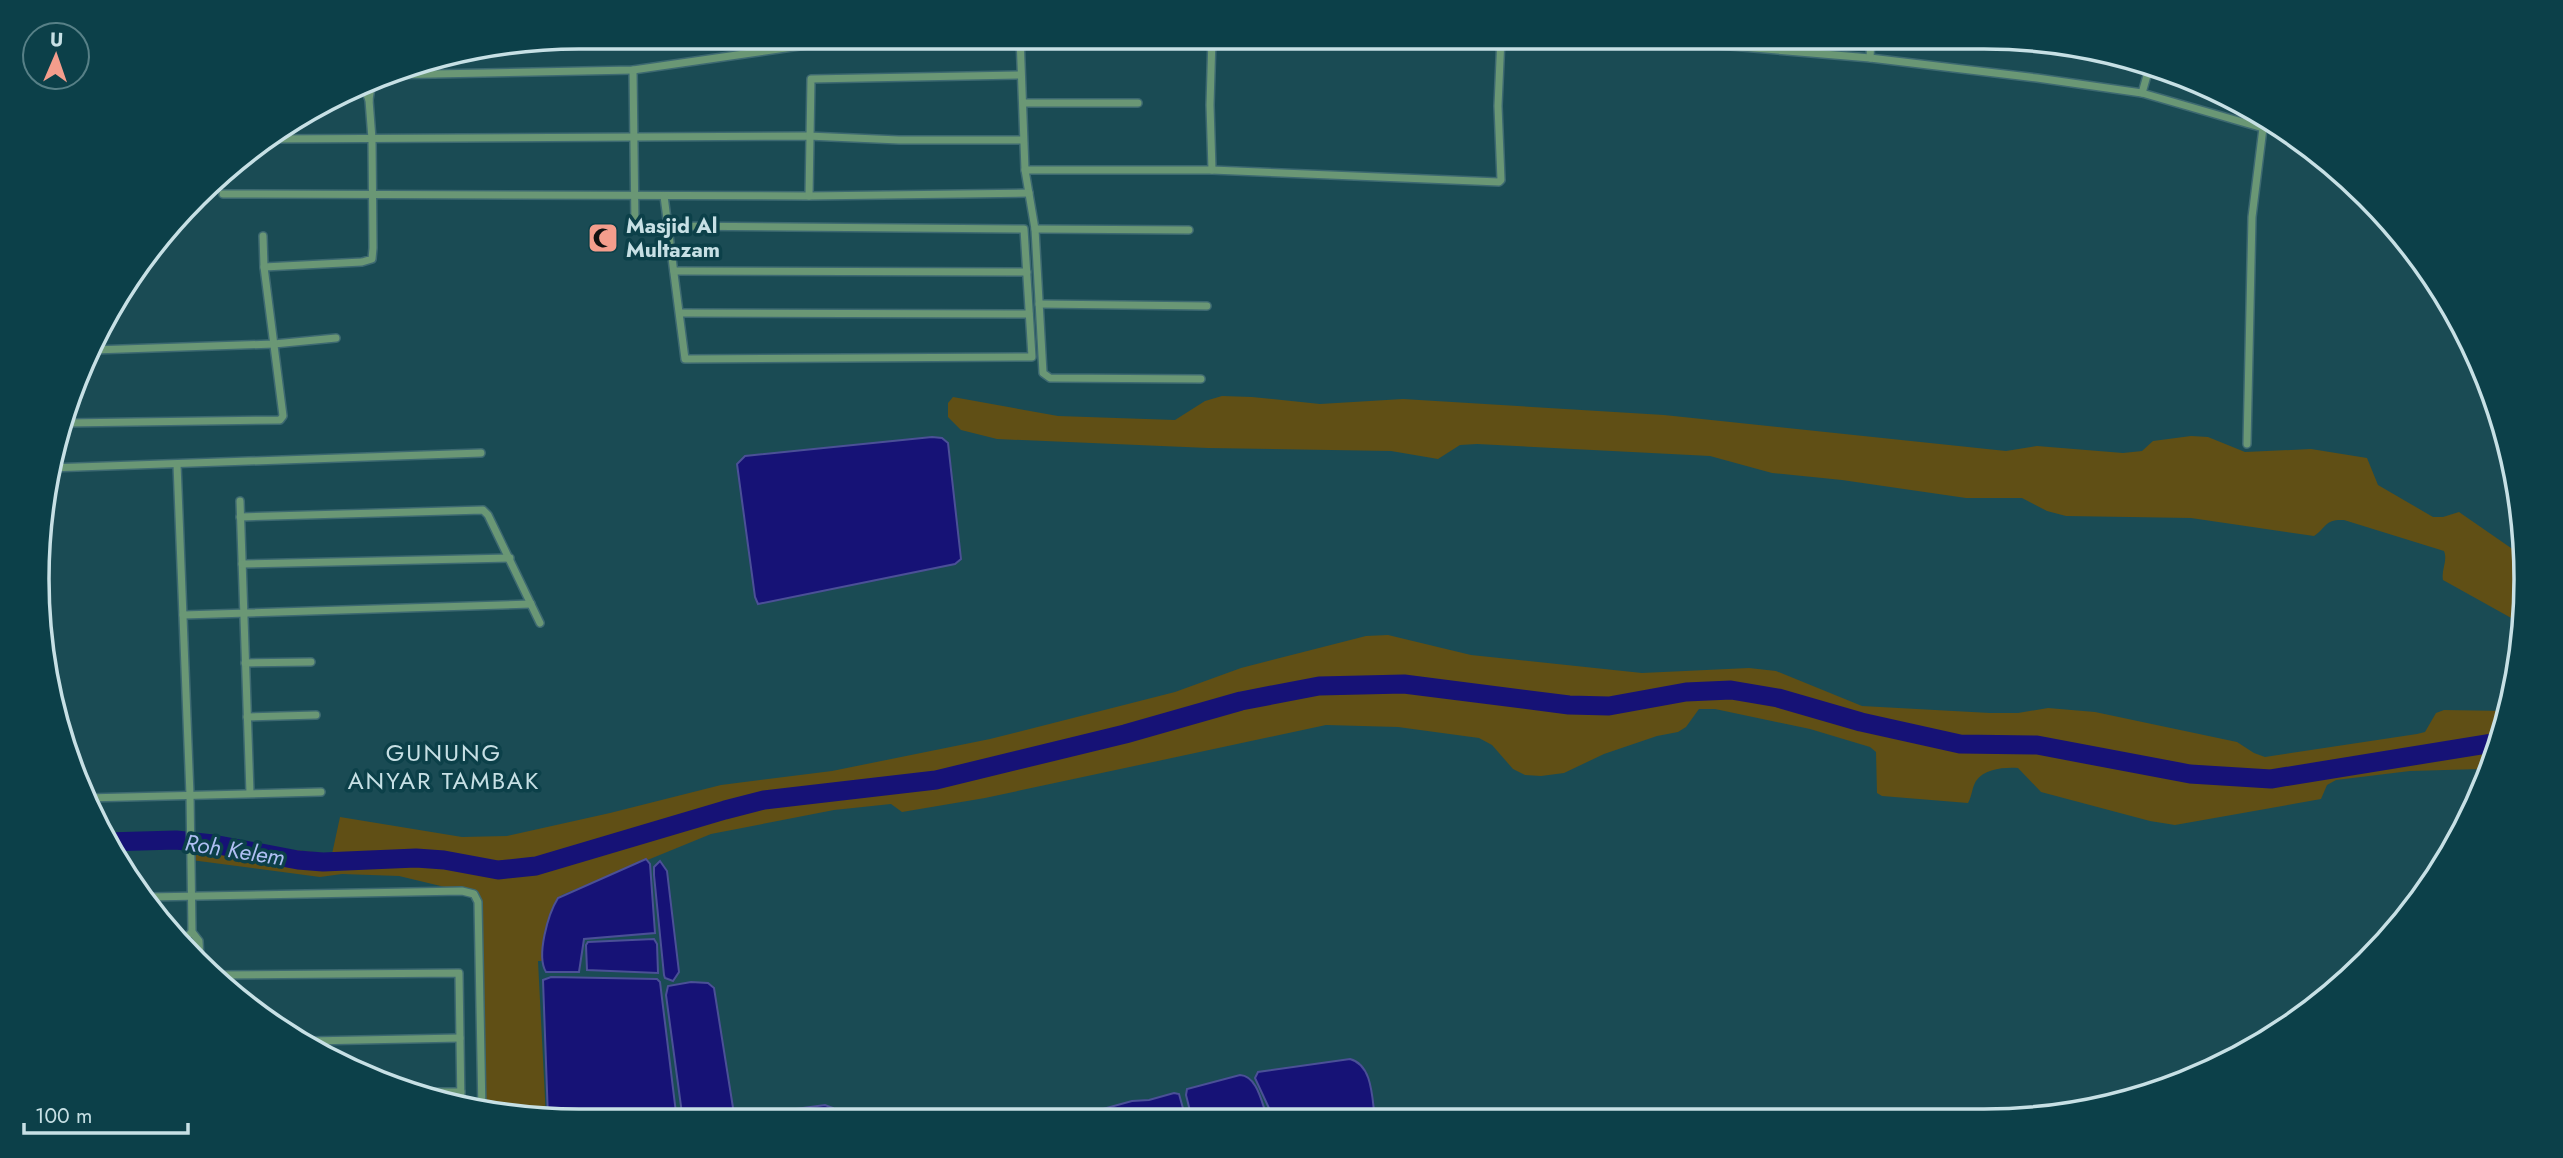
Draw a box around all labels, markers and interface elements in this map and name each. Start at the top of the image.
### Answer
north arrow [21,21,91,91]
text: U [49,26,64,53]
place label: Masjid Al Multazam [626,211,720,265]
mosque icon: Masjid Al Multazam [586,221,620,255]
district label: GUNUNG ANYAR TAMBAK [348,735,540,798]
water label: Roh Kelem [183,825,287,875]
scale bar [24,1092,189,1136]
text: 100 m [35,1101,92,1131]

